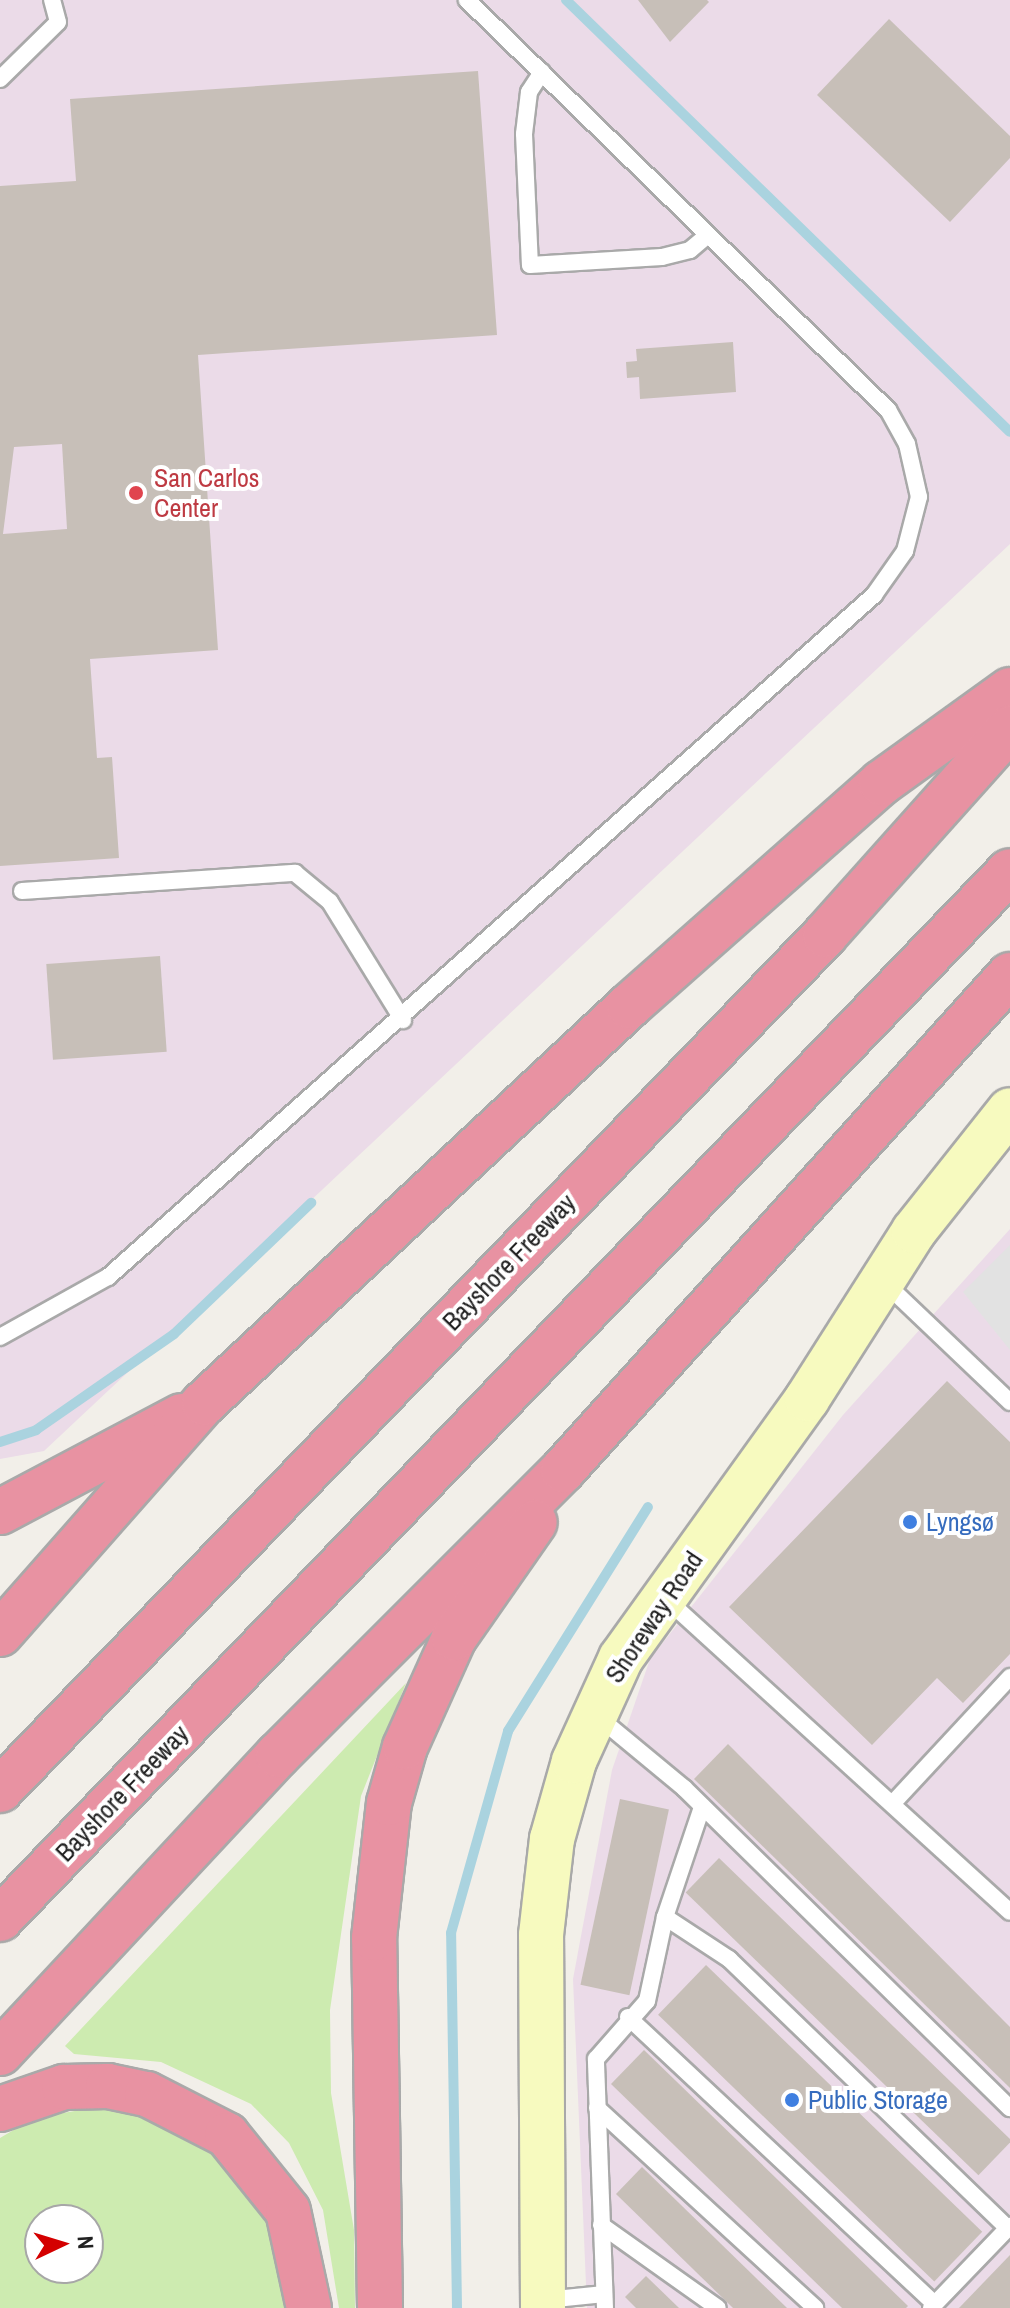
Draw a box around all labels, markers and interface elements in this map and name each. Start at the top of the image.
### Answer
place label: San Carlos Center [154,462,259,524]
marker: San Carlos Center [125,482,147,504]
street label: Bayshore Freeway [436,1187,582,1337]
place label: Lyngsø [926,1506,994,1538]
marker: Lyngsø [901,1513,919,1531]
street label: Shoreway Road [599,1545,709,1689]
street label: Bayshore Freeway [49,1718,195,1868]
place label: Public Storage [808,2084,948,2116]
marker: Public Storage [783,2091,801,2109]
north arrow [24,2204,104,2284]
text: N [71,2235,101,2250]

